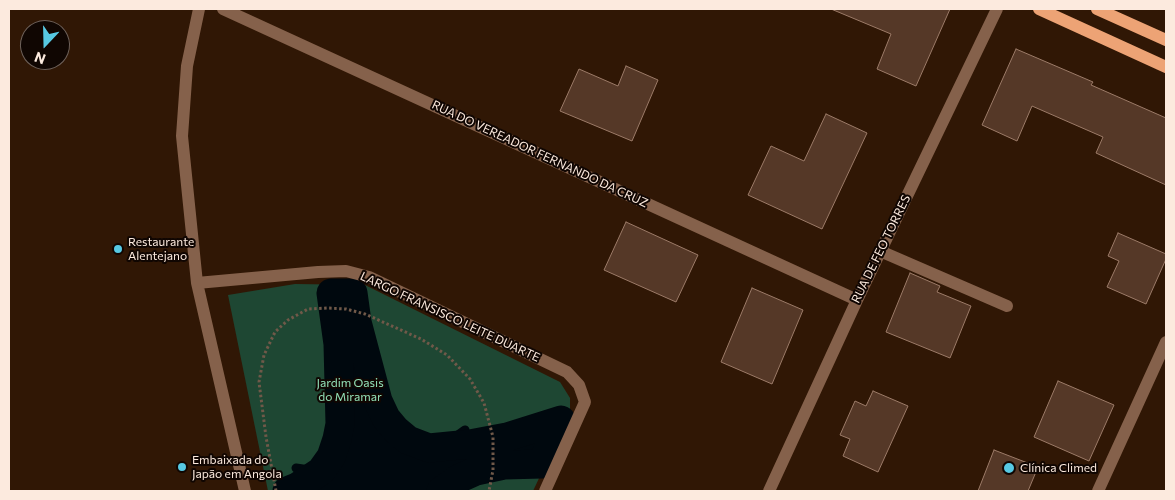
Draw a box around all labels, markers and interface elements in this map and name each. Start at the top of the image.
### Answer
north arrow [20,20,70,70]
text: N [32,49,48,68]
street label: RUA DO VEREADOR FERNANDO DA CRUZ [430,97,650,211]
street label: RUA DE FEO TORRES [849,193,913,305]
place label: Restaurante Alentejano [128,235,194,263]
marker: Restaurante Alentejano [112,243,124,255]
street label: LARGO FRANSISCO LEITE DUARTE [358,269,542,365]
park label: Jardim Oasis do Miramar [316,376,384,404]
place label: Embaixada do Japão em Angola [192,453,282,481]
marker: Embaixada do Japão em Angola [176,461,188,473]
marker: Clínica Climed [1002,461,1016,475]
place label: Clínica Climed [1020,461,1097,475]

